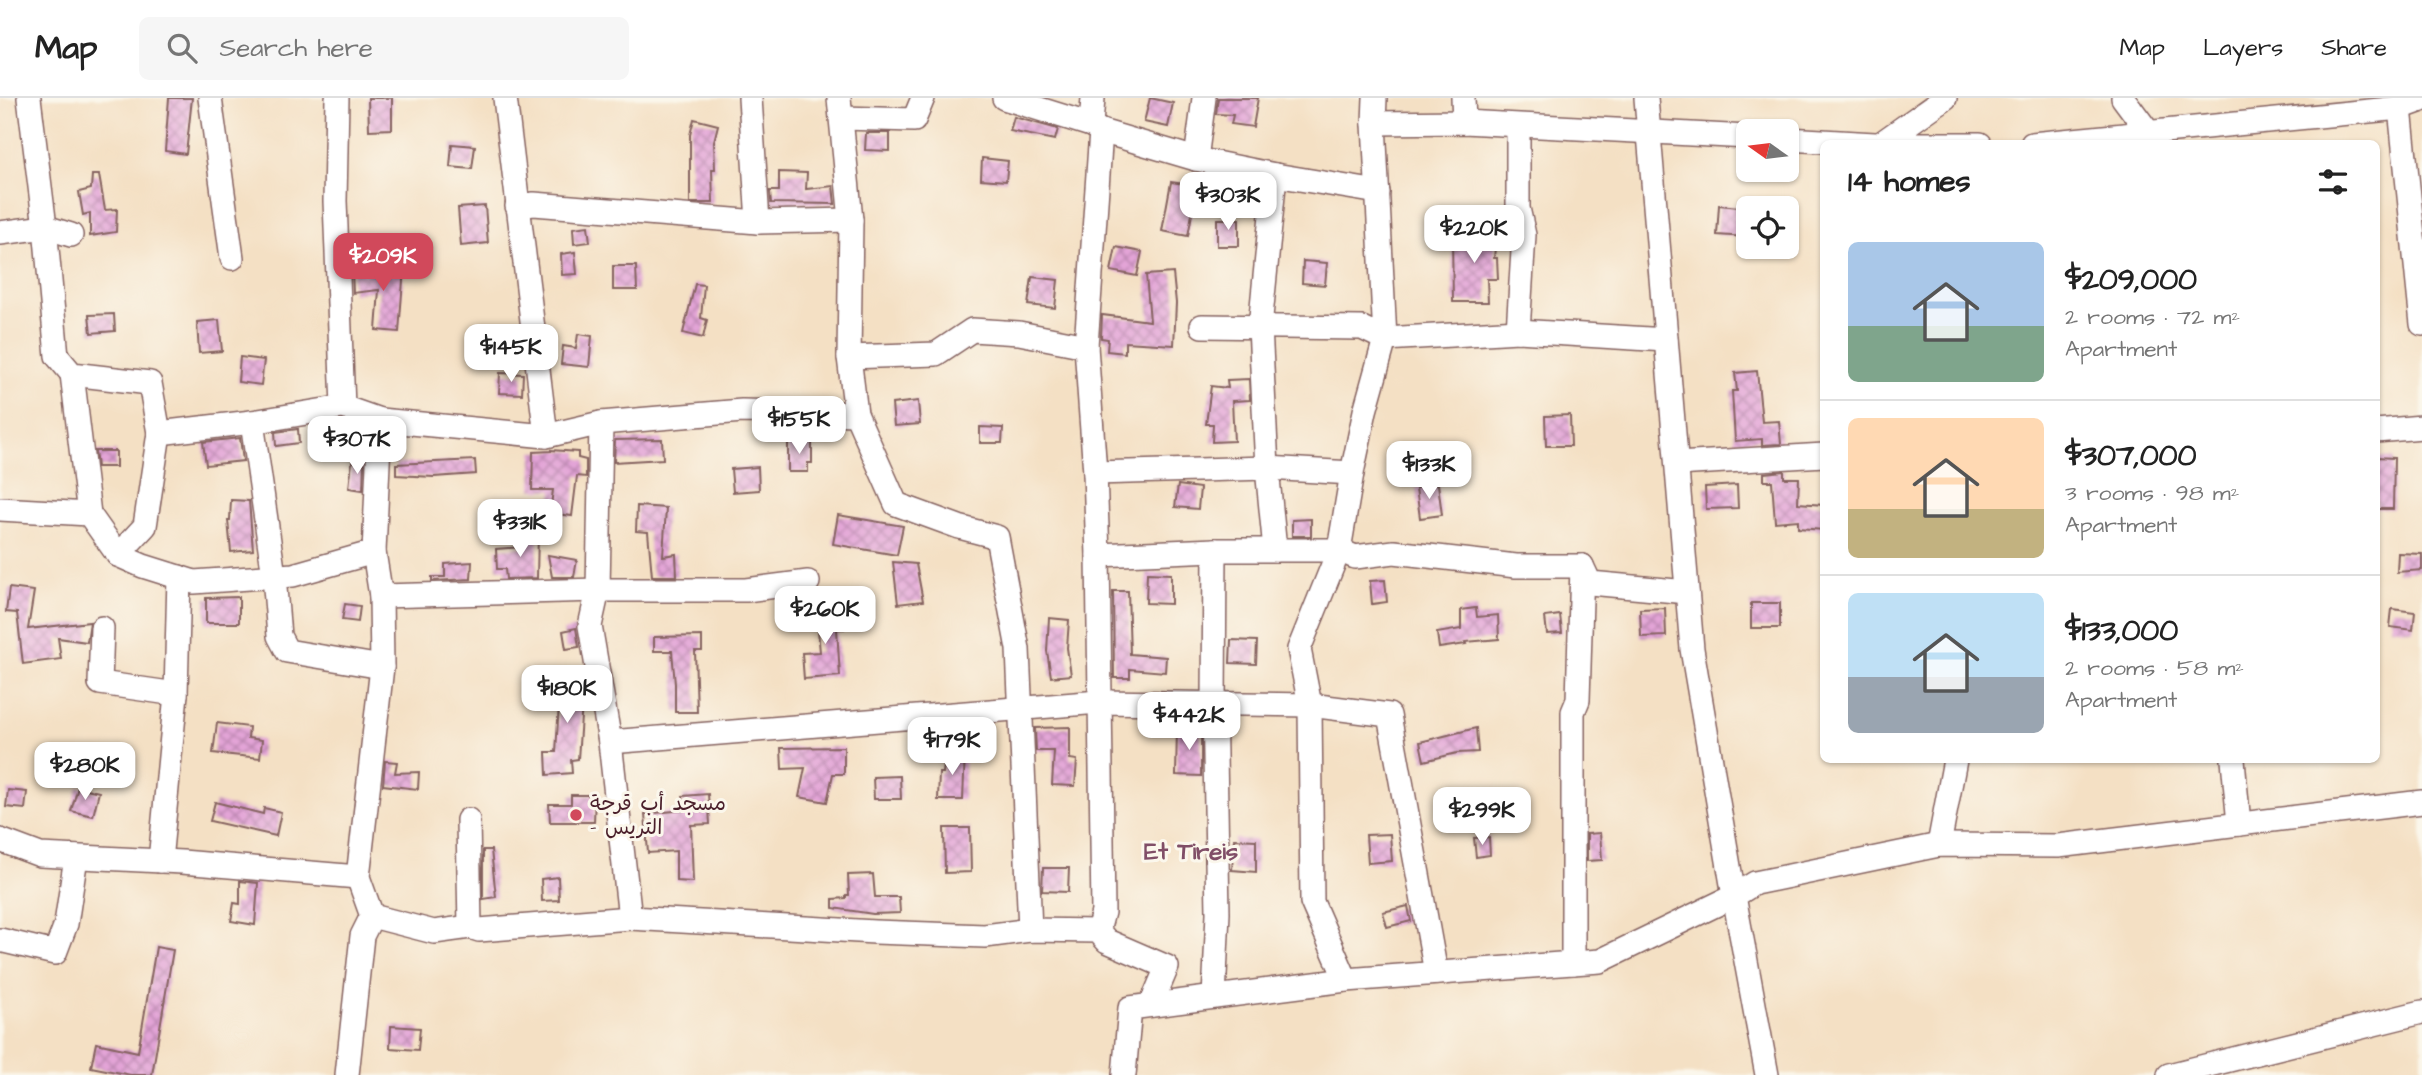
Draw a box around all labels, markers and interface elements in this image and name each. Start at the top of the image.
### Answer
search box [139,17,629,80]
text: Map [35,25,97,71]
icon: search [163,29,201,67]
text: Search here [219,30,373,66]
text: Map [2120,31,2165,65]
text: Layers [2203,31,2283,65]
text: Share [2321,31,2387,65]
north arrow [1736,119,1799,182]
map controls [1736,119,1799,259]
text: 14 homes [1848,161,1971,203]
icon: filters [2314,163,2352,201]
pin: $303K [1179,172,1277,232]
text: $303K [1196,179,1260,211]
button: locate [1736,196,1799,259]
pin: $220K [1425,206,1523,265]
text: $220K [1440,212,1508,244]
pin: $209K [334,234,432,293]
text: $209K [349,240,417,272]
text: $209,000 [2065,259,2197,301]
icon: home [1904,270,1988,354]
text: 2 rooms · 72 m² [2065,301,2240,333]
pin: $145K [462,324,560,384]
text: $145K [480,331,542,363]
text: Apartment [2065,333,2177,365]
pin: $155K [750,396,848,456]
text: $155K [768,403,830,435]
pin: $307K [308,416,406,476]
text: $307K [323,423,391,455]
text: $307,000 [2065,435,2196,477]
pin: $133K [1380,442,1478,501]
icon: home [1904,446,1988,530]
text: $133K [1402,448,1456,480]
text: 3 rooms · 98 m² [2065,477,2239,509]
pin: $331K [471,500,569,559]
text: $331K [493,506,547,538]
text: Apartment [2065,509,2177,541]
pin: $260K [776,587,874,646]
text: $260K [791,593,859,625]
text: $133,000 [2065,610,2178,652]
icon: home [1904,621,1988,705]
text: 2 rooms · 58 m² [2065,652,2244,684]
pin: $180K [518,666,616,725]
text: $180K [537,672,597,704]
text: Apartment [2065,684,2177,716]
pin: $442K [1140,692,1238,752]
text: $442K [1153,699,1225,731]
pin: $179K [903,718,1001,777]
text: $179K [924,724,980,756]
pin: $280K [36,742,134,802]
text: $280K [50,749,120,781]
pin: $299K [1433,788,1531,847]
place label: مسجد أب قرجة - التريس [590,789,726,842]
text: $299K [1449,794,1515,826]
marker: مسجد أب قرجة - التريس [568,807,584,823]
district label: Et Tireis [1144,835,1238,869]

